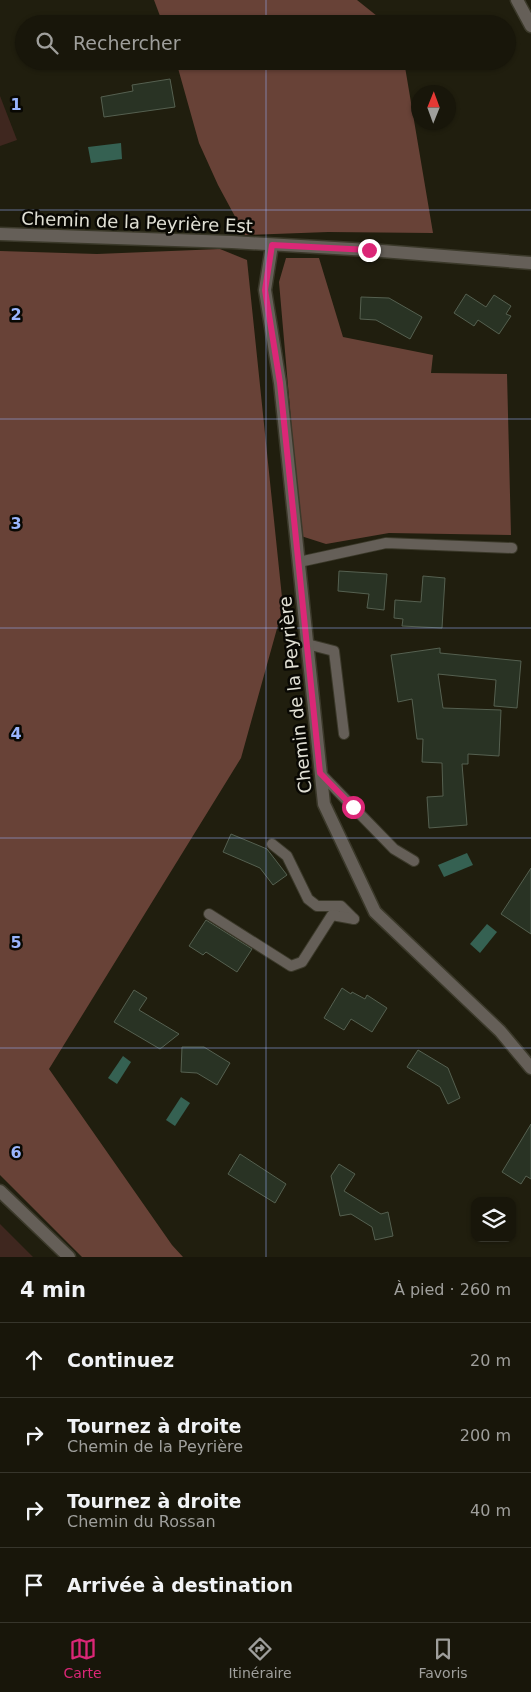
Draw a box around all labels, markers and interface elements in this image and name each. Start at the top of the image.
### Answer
search box [15,15,516,70]
icon: search [33,29,61,57]
text: Rechercher [73,32,181,54]
north arrow [411,85,456,130]
text: 1 [10,95,22,114]
street label: Chemin de la Peyrière Est [21,207,253,237]
route end [358,239,381,262]
text: 2 [10,305,22,324]
text: 3 [10,514,22,533]
street label: Chemin de la Peyrière [274,595,316,795]
text: 4 [10,724,22,743]
route start [342,796,365,819]
text: 5 [10,933,22,952]
text: 6 [10,1143,22,1162]
map controls [471,1197,516,1242]
button: layers [471,1197,516,1242]
text: 4 min [20,1278,86,1302]
text: À pied · 260 m [394,1280,511,1299]
icon: ahead [20,1346,48,1374]
text: Continuez [67,1349,174,1371]
text: 20 m [470,1351,511,1370]
text: Tournez à droite [67,1415,241,1437]
icon: right [20,1421,48,1449]
text: 200 m [460,1426,511,1445]
text: Chemin de la Peyrière [67,1437,243,1456]
text: Tournez à droite [67,1490,241,1512]
icon: right [20,1496,48,1524]
text: 40 m [470,1501,511,1520]
text: Chemin du Rossan [67,1512,216,1531]
icon: arrive [20,1571,48,1599]
text: Arrivée à destination [67,1574,293,1596]
tab: Carte [63,1635,102,1681]
tab: Itinéraire [228,1635,292,1681]
tab: Favoris [418,1635,468,1681]

